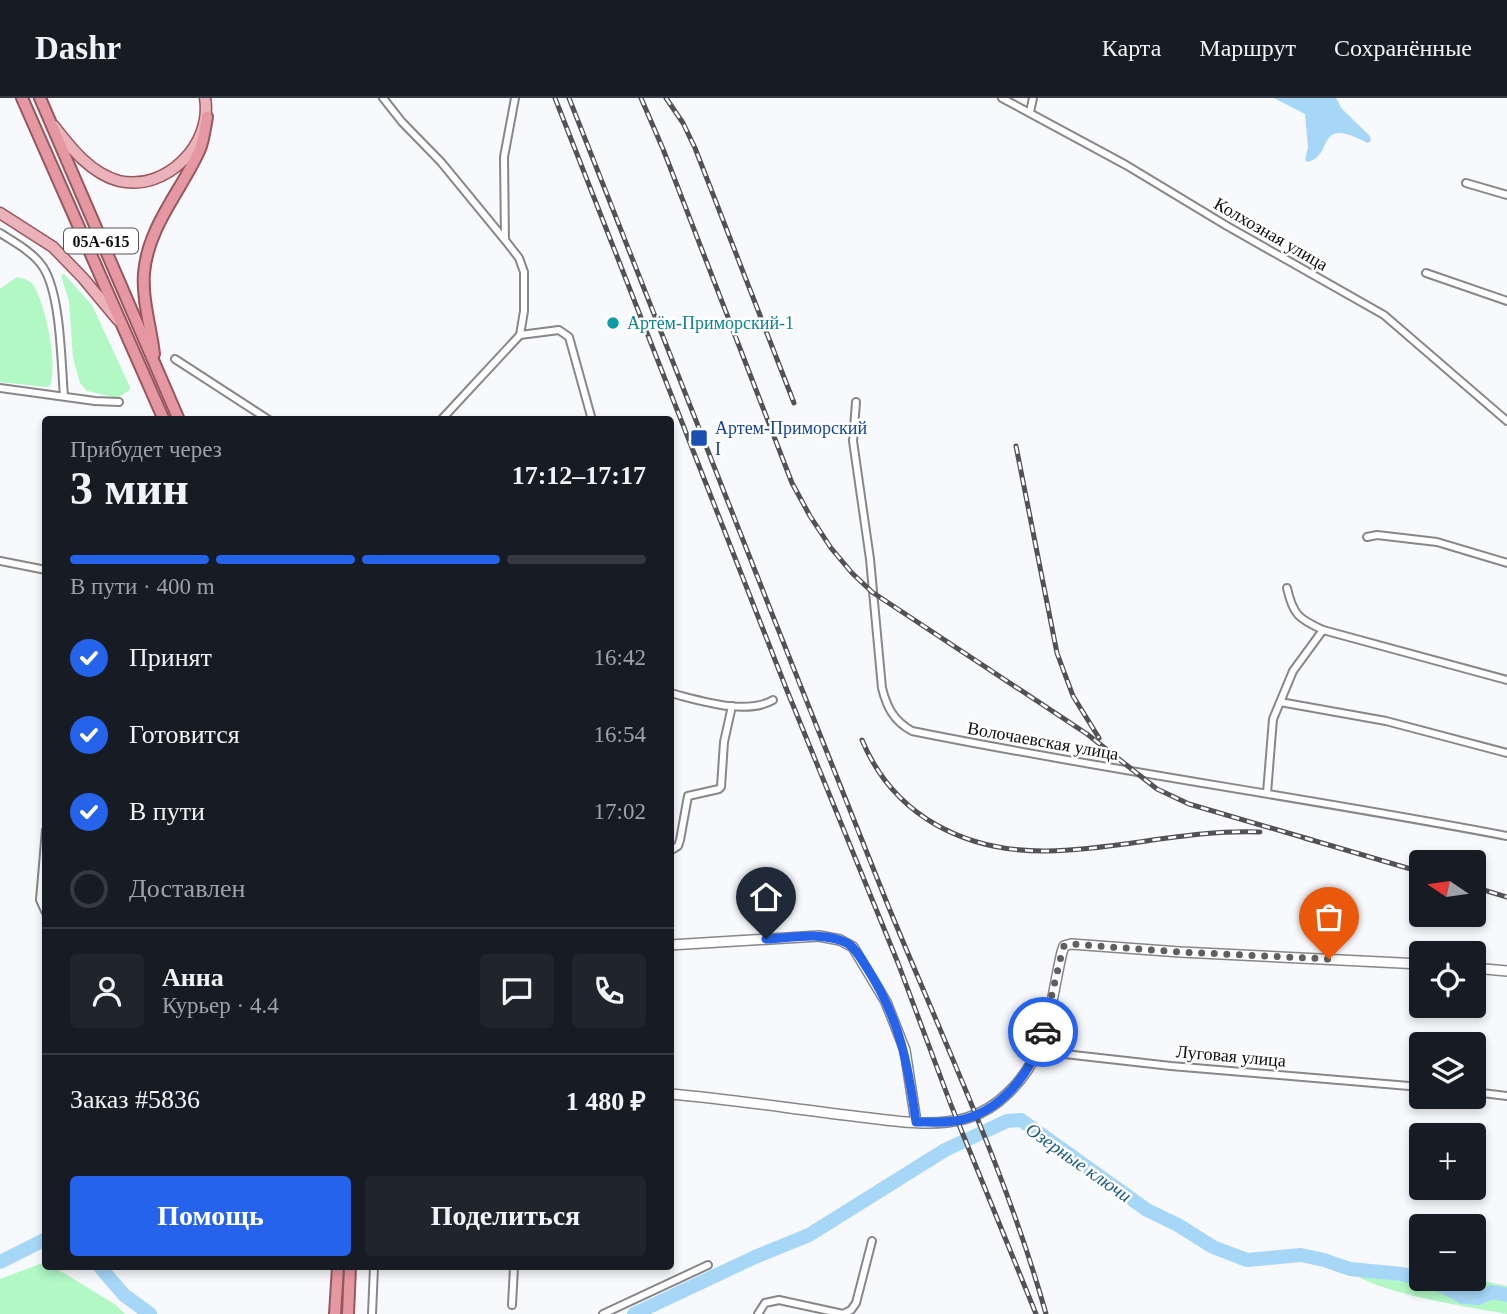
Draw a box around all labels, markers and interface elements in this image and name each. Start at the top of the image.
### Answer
text: Dashr [35,30,121,66]
text: Карта [1102,35,1161,61]
text: Маршрут [1199,35,1296,61]
text: Сохранённые [1334,35,1472,61]
street label: Колхозная улица [1211,193,1331,275]
road number: 05А-615 [64,228,138,253]
place label: Артём-Приморский-1 [627,313,794,333]
marker: Артём-Приморский-1 [605,315,621,331]
place label: Артем-Приморский I [715,418,867,459]
marker: Артем-Приморский I [689,428,709,448]
text: Прибудет через [70,437,222,462]
text: 17:12–17:17 [512,461,646,490]
text: 3 мин [70,463,189,514]
text: В пути · 400 m [70,574,215,599]
icon: check [70,639,108,677]
text: Принят [129,643,212,672]
text: 16:42 [594,645,646,670]
icon: check [70,716,108,754]
street label: Волочаевская улица [966,718,1120,764]
text: Готовится [129,720,240,749]
text: 16:54 [594,722,646,747]
icon: check [70,793,108,831]
text: В пути [129,797,205,826]
text: 17:02 [594,799,646,824]
north arrow [1409,850,1486,928]
map controls [1409,850,1486,1291]
pin [736,867,796,939]
text: Доставлен [129,874,246,903]
icon: home [747,878,785,916]
pin [1299,887,1359,959]
icon: bag [1310,898,1348,936]
button: locate [1409,941,1486,1018]
button: person [70,954,144,1028]
button: chat [480,954,554,1028]
button: phone [572,954,646,1028]
text: Анна [162,963,224,992]
text: Курьер · 4.4 [162,993,279,1018]
courier [1008,997,1078,1067]
icon: car [1024,1013,1062,1051]
button: layers [1409,1032,1486,1109]
street label: Луговая улица [1175,1041,1287,1071]
text: Заказ #5836 [70,1085,200,1114]
text: 1 480 ₽ [566,1087,646,1116]
water label: Озерные ключи [1022,1118,1135,1207]
button: + [1409,1123,1486,1200]
button: Помощь [70,1176,351,1256]
button: Поделиться [365,1176,646,1256]
button: − [1409,1214,1486,1291]

